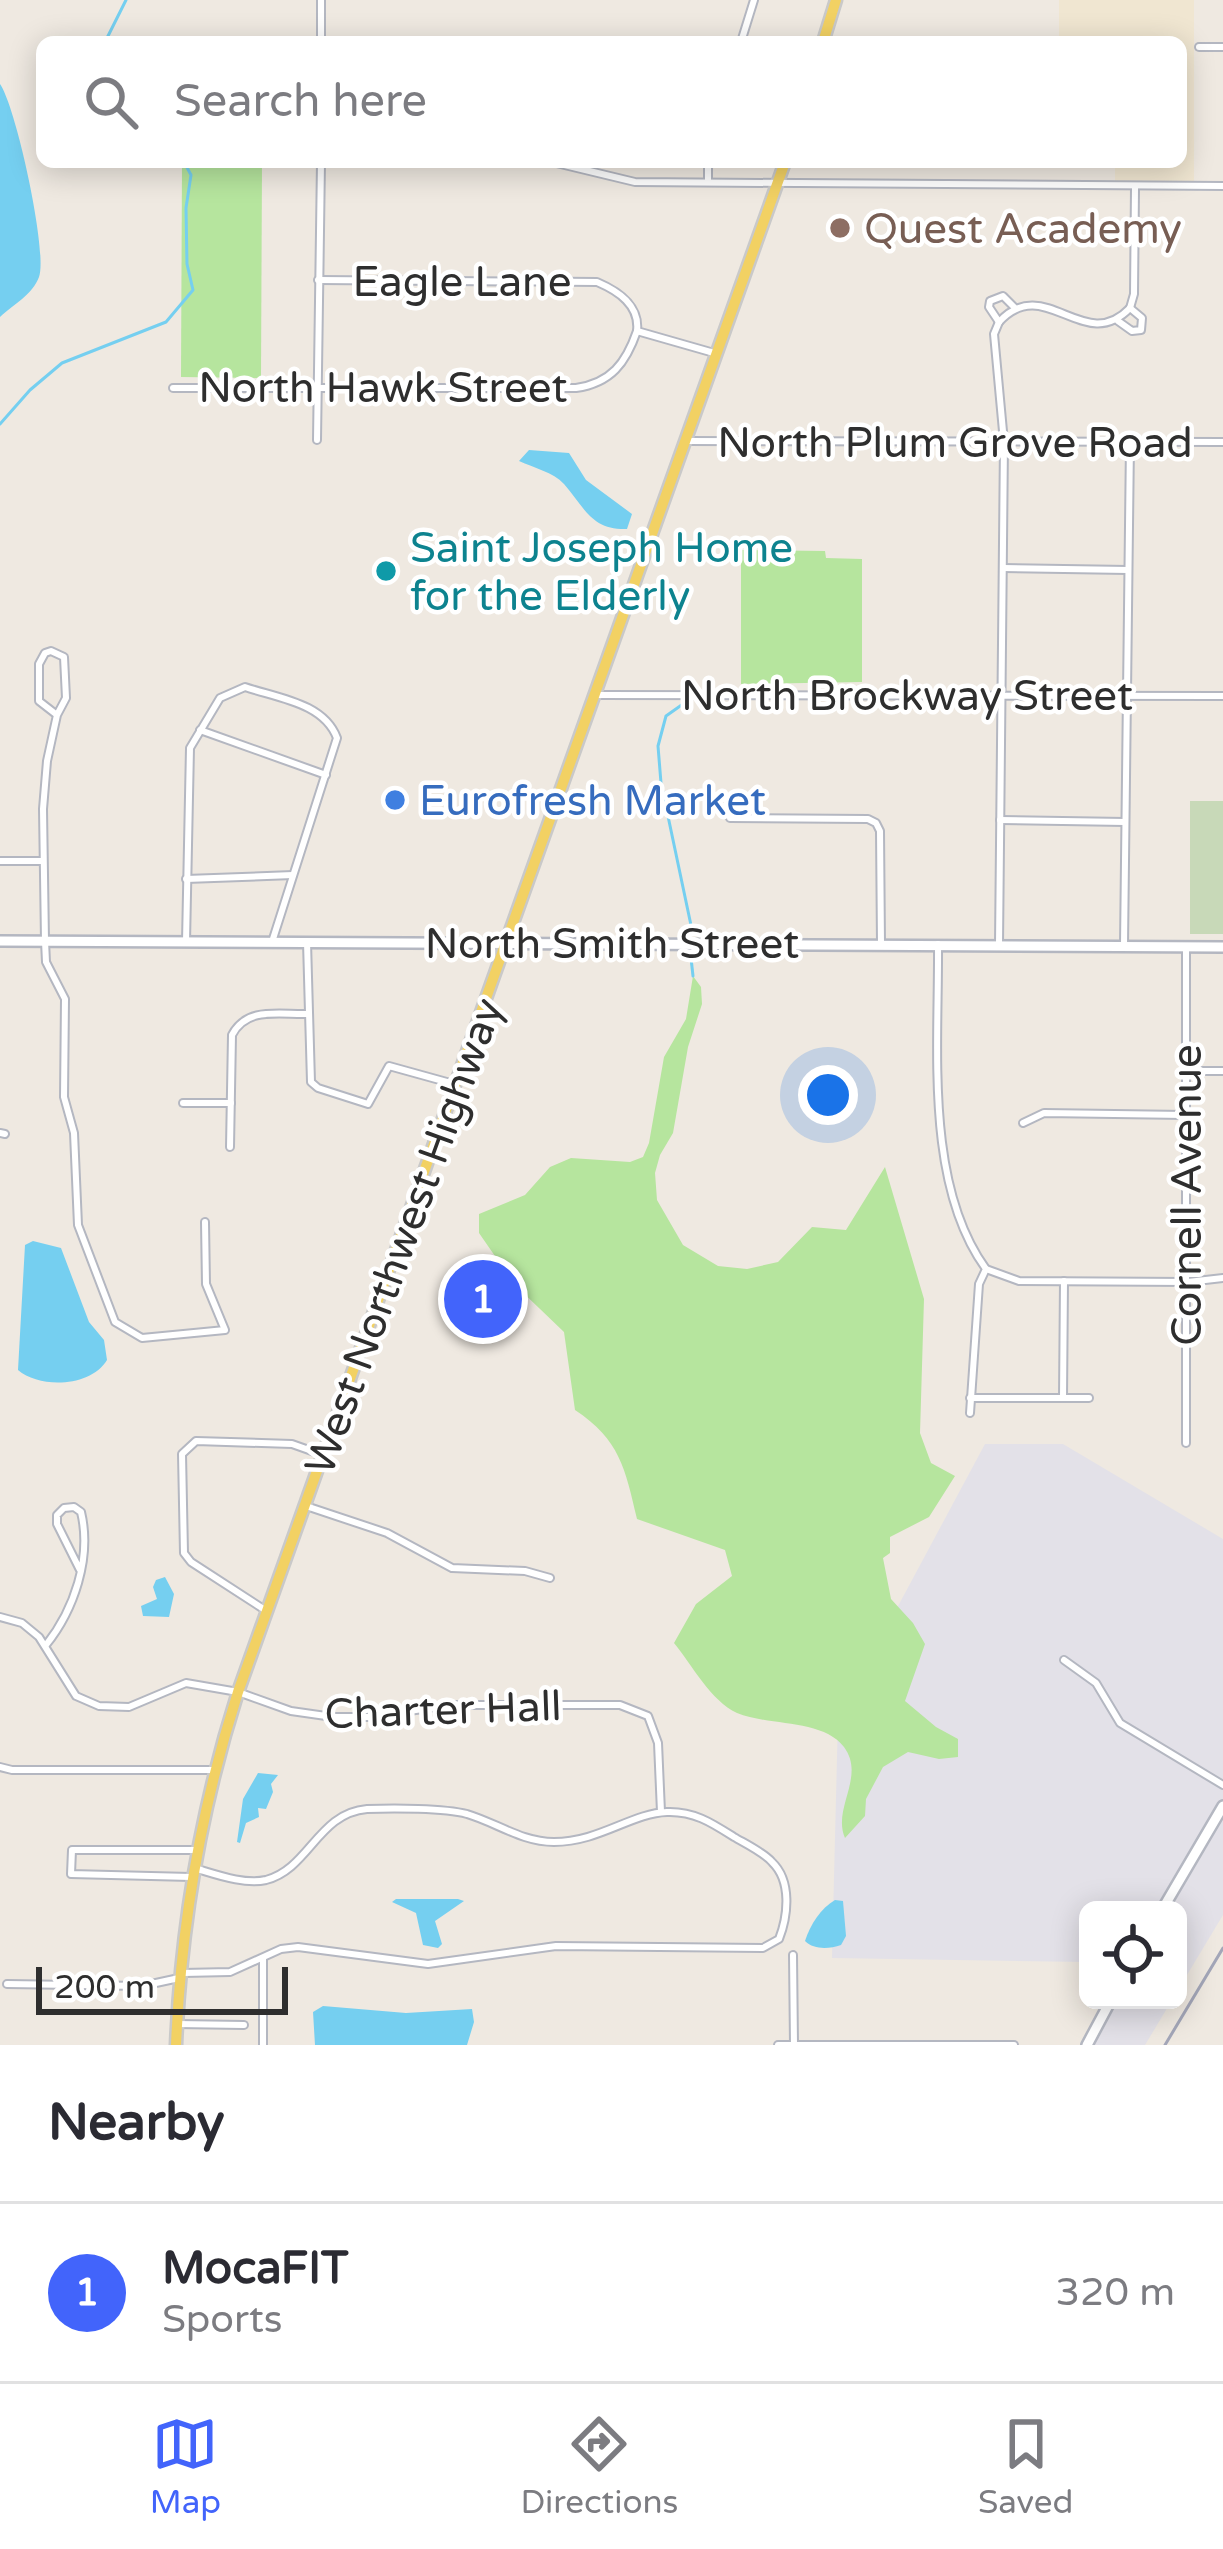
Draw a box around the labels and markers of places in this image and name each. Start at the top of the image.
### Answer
place label: Quest Academy [864,204,1182,255]
marker: Quest Academy [827,215,853,241]
place label: Saint Joseph Home for the Elderly [410,523,793,622]
marker: Saint Joseph Home for the Elderly [373,558,399,584]
place label: Eurofresh Market [419,776,766,827]
marker: Eurofresh Market [382,787,408,813]
pin: 1 [444,1254,522,1344]

